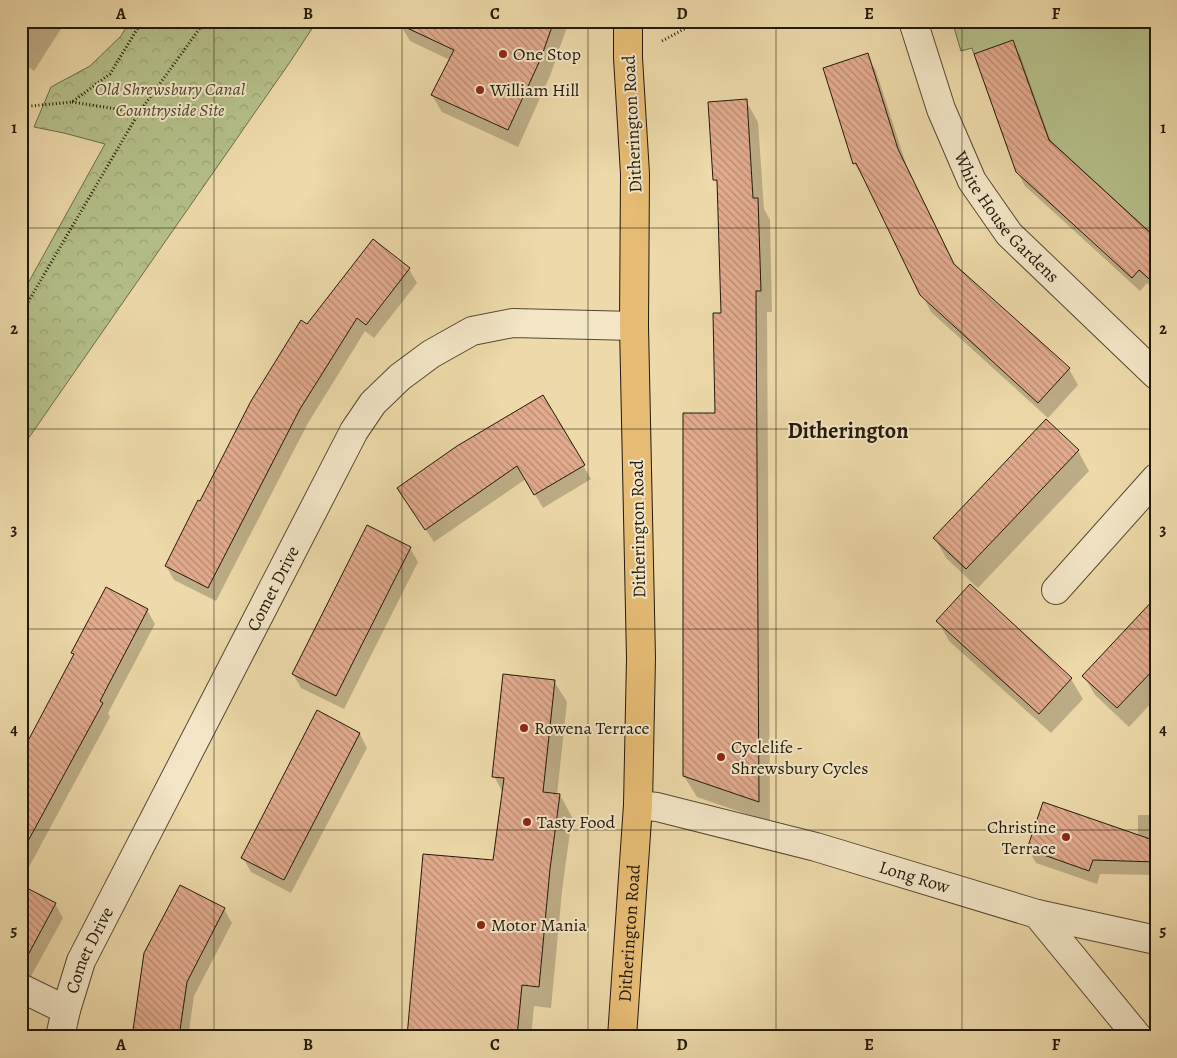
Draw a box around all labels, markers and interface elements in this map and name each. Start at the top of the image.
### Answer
text: A [115,3,127,25]
text: B [303,3,313,25]
text: C [490,3,500,25]
text: D [676,3,688,25]
text: E [864,3,874,25]
text: F [1052,3,1061,25]
place label: One Stop [513,42,581,66]
marker: One Stop [497,48,509,60]
street label: Ditherington Road [616,54,648,194]
park label: Old Shrewsbury Canal Countryside Site [95,77,246,122]
place label: William Hill [489,78,580,102]
marker: William Hill [474,84,486,96]
text: 1 [11,117,17,139]
text: 1 [1160,117,1166,139]
street label: White House Gardens [948,146,1065,288]
text: 2 [10,318,18,340]
text: 2 [1159,318,1167,340]
district label: Ditherington [787,416,909,446]
street label: Ditherington Road [625,459,651,598]
text: 3 [11,519,18,541]
text: 3 [1160,519,1167,541]
street label: Comet Drive [241,542,305,635]
place label: Rowena Terrace [534,716,650,740]
text: 4 [10,719,18,741]
text: 4 [1159,719,1167,741]
marker: Rowena Terrace [518,722,530,734]
place label: Cyclelife - Shrewsbury Cycles [731,735,868,780]
marker: Cyclelife - Shrewsbury Cycles [715,751,727,763]
place label: Tasty Food [537,810,615,834]
place label: Christine Terrace [987,815,1056,860]
marker: Tasty Food [521,816,533,828]
marker: Christine Terrace [1060,831,1072,843]
street label: Long Row [876,855,953,899]
street label: Ditherington Road [612,863,646,1003]
street label: Comet Drive [60,903,119,996]
place label: Motor Mania [491,913,588,937]
marker: Motor Mania [475,919,487,931]
text: 5 [11,920,18,942]
text: 5 [1160,920,1167,942]
text: A [115,1034,127,1056]
text: B [303,1034,313,1056]
text: C [490,1034,500,1056]
text: D [676,1034,688,1056]
text: E [864,1034,874,1056]
text: F [1052,1034,1061,1056]

